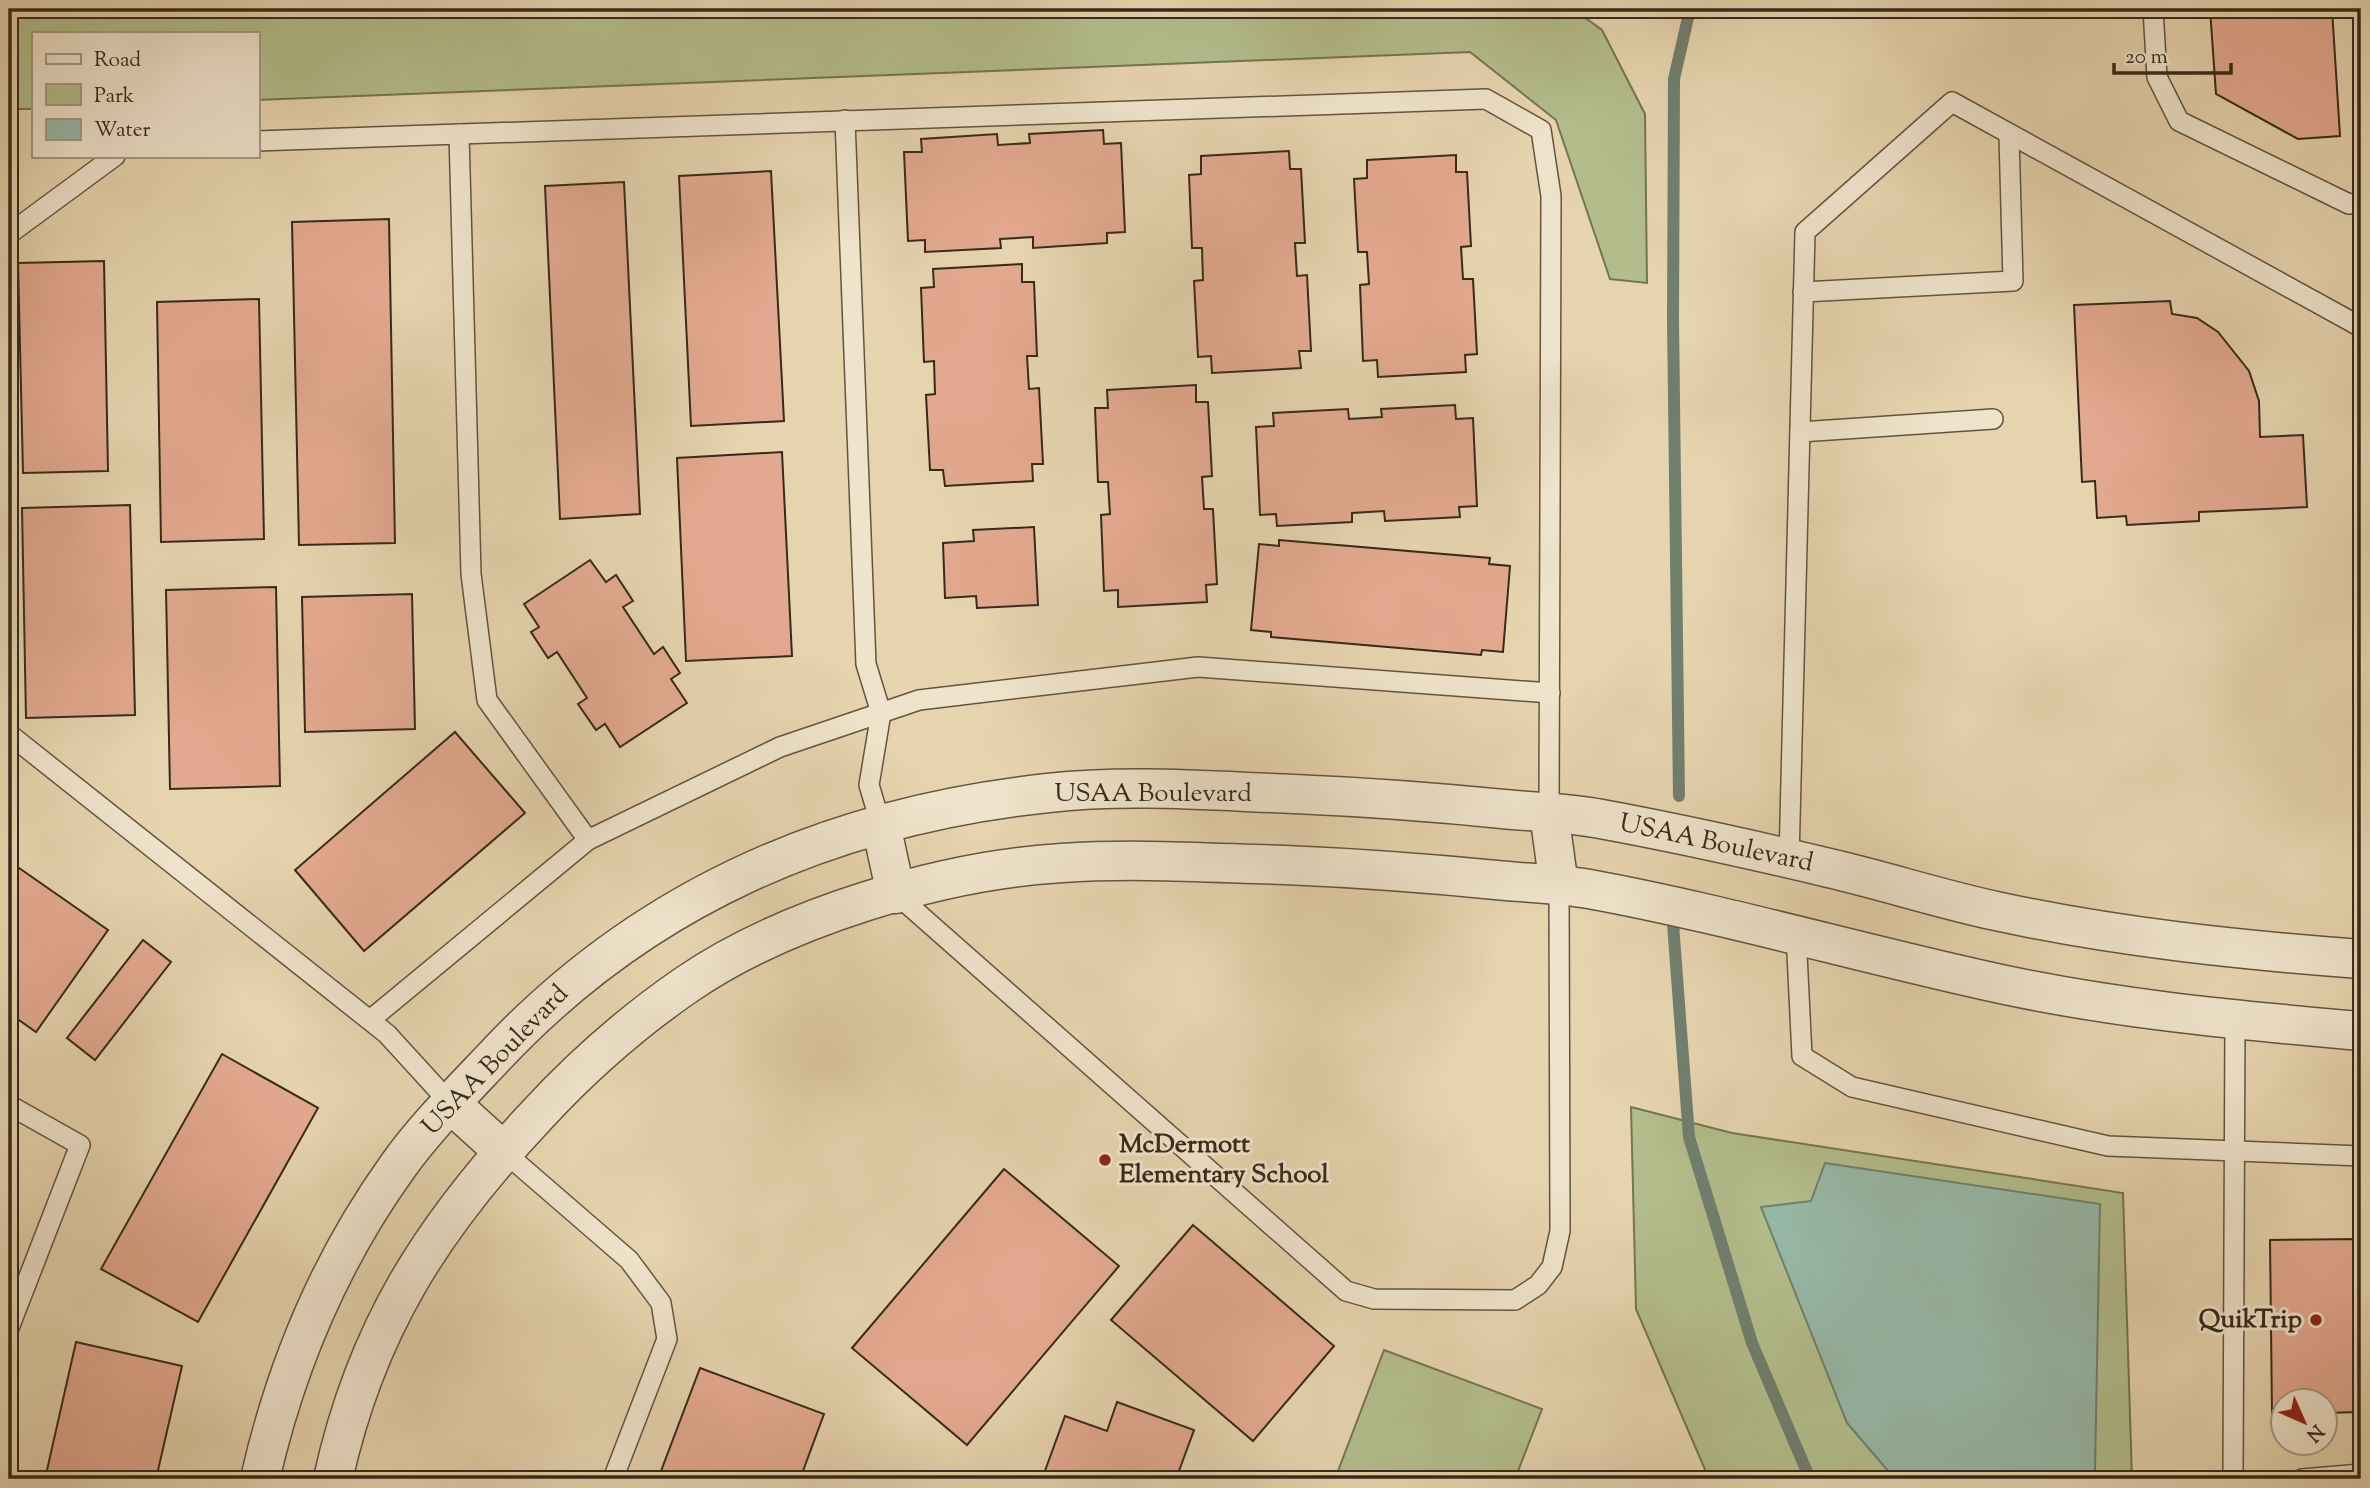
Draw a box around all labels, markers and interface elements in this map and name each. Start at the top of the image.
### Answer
legend [32,32,259,158]
scale bar [2114,32,2232,76]
text: 20 m [2125,43,2168,73]
text: Road [94,46,141,76]
text: Park [94,82,135,112]
text: Water [94,116,151,146]
street label: USAA Boulevard [1054,776,1252,813]
street label: USAA Boulevard [1615,805,1817,883]
street label: USAA Boulevard [414,977,578,1145]
place label: McDermott Elementary School [1119,1127,1329,1194]
marker: McDermott Elementary School [1097,1152,1113,1168]
place label: QuikTrip [2199,1302,2302,1339]
marker: QuikTrip [2308,1312,2324,1328]
north arrow [2268,1386,2338,1456]
text: N [2299,1417,2329,1447]

